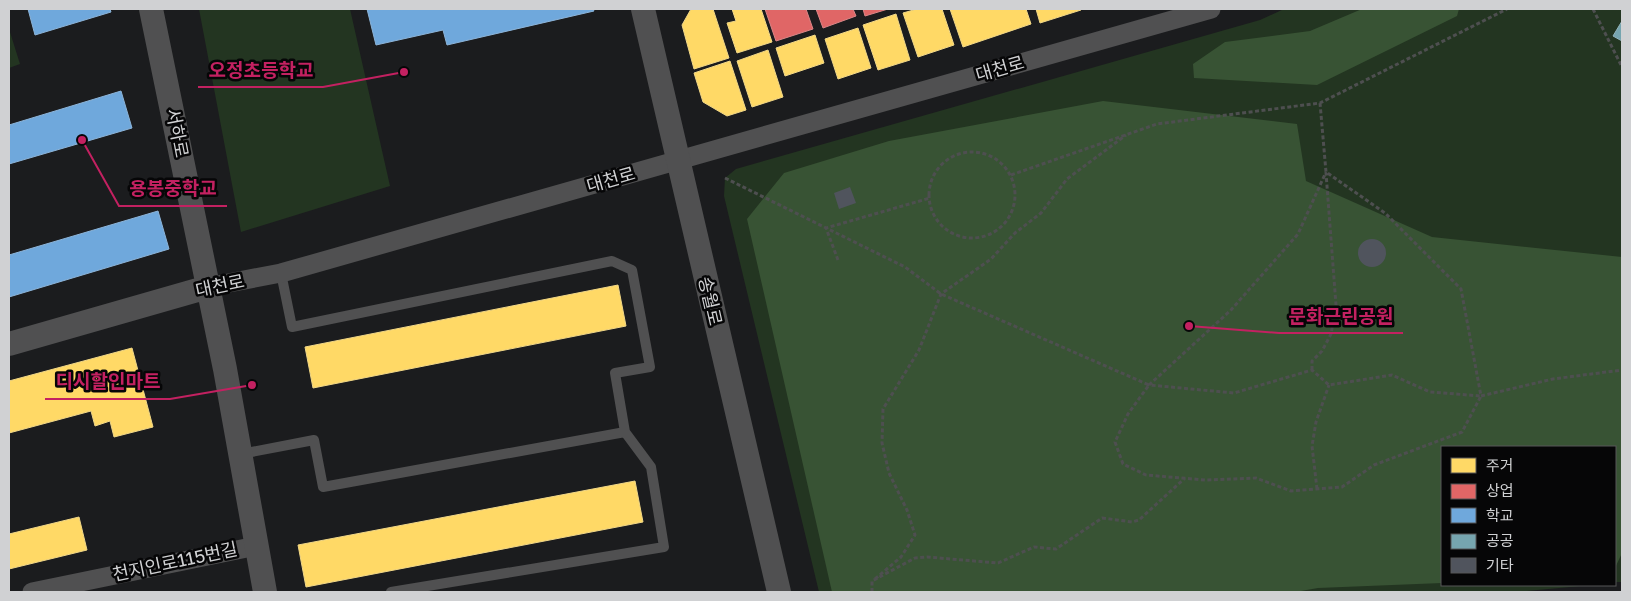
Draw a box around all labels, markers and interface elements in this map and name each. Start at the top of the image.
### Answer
street label: 대천로 [973,51,1027,85]
callout: 오정초등학교 [198,53,323,87]
text: 오정초등학교 [209,58,313,81]
street label: 서하로 [162,106,194,159]
street label: 대천로 [584,162,638,196]
callout: 용봉중학교 [119,172,227,206]
text: 용봉중학교 [129,176,217,199]
street label: 대천로 [193,269,246,301]
street label: 송월로 [695,274,727,327]
callout: 문화근린공원 [1279,299,1403,333]
text: 문화근린공원 [1289,304,1393,327]
callout: 디시할인마트 [45,365,170,399]
text: 디시할인마트 [56,369,160,392]
legend [1441,446,1616,586]
text: 주거 [1486,456,1514,474]
text: 상업 [1486,481,1514,499]
text: 학교 [1486,506,1514,524]
text: 공공 [1486,531,1514,549]
street label: 천지인로115번길 [110,537,239,585]
text: 기타 [1486,556,1514,574]

